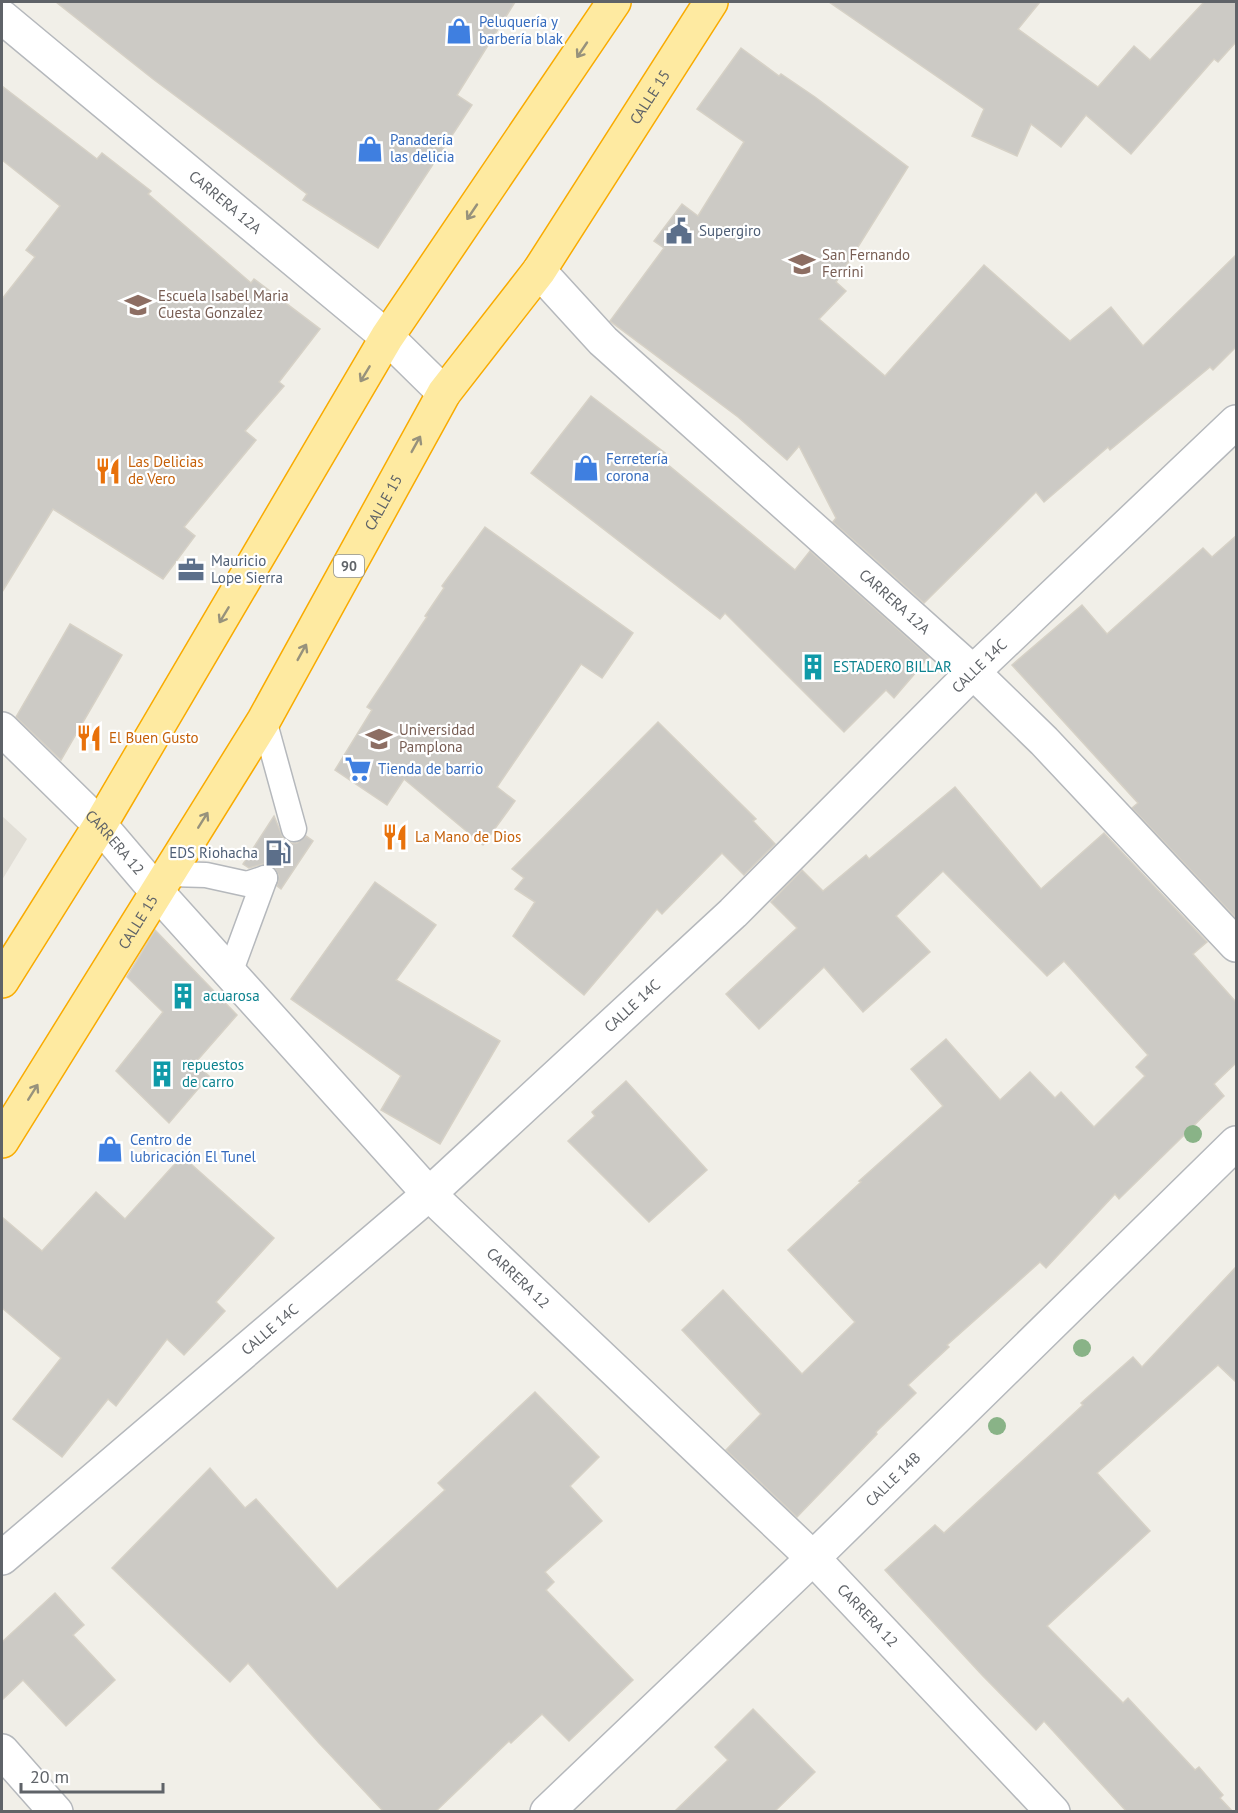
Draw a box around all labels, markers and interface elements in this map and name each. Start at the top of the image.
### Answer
place label: Peluquería y barbería blak [479,12,564,48]
shop icon: Peluquería y barbería blak [444,16,474,46]
one-way arrow [575,41,587,58]
street label: CALLE 15 [625,66,674,128]
place label: Panadería las delicia [390,130,454,166]
shop icon: Panadería las delicia [355,134,385,164]
street label: CARRERA 12A [185,166,266,238]
one-way arrow [466,203,478,219]
public building icon: Supergiro [664,216,694,246]
place label: Supergiro [699,221,761,240]
place label: San Fernando Ferrini [822,245,910,281]
school or university icon: San Fernando Ferrini [787,249,817,279]
place label: Escuela Isabel Maria Cuesta Gonzalez [158,286,289,322]
school or university icon: Escuela Isabel Maria Cuesta Gonzalez [123,290,153,320]
one-way arrow [359,366,371,383]
one-way arrow [410,436,422,453]
place label: Ferretería corona [606,449,668,485]
place label: Las Delicias de Vero [128,452,204,488]
shop icon: Ferretería corona [571,453,601,483]
restaurant icon: Las Delicias de Vero [93,456,123,486]
street label: CALLE 15 [360,471,406,534]
place label: Mauricio Lope Sierra [211,551,283,587]
office icon: Mauricio Lope Sierra [176,555,206,585]
road number: 90 [334,555,364,577]
street label: CARRERA 12A [855,565,934,638]
one-way arrow [217,606,229,623]
street label: CALLE 14C [948,635,1011,697]
one-way arrow [296,644,308,661]
building icon: ESTADERO BILLAR [798,652,828,682]
place label: ESTADERO BILLAR [833,657,952,676]
place label: Universidad Pamplona [399,720,475,756]
restaurant icon: El Buen Gusto [74,723,104,753]
school or university icon: Universidad Pamplona [364,724,394,754]
place label: El Buen Gusto [109,728,199,747]
supermarket icon: Tienda de barrio [343,754,373,784]
place label: Tienda de barrio [378,759,483,778]
street label: CARRERA 12 [81,806,148,879]
one-way arrow [197,812,209,829]
restaurant icon: La Mano de Dios [380,822,410,852]
place label: La Mano de Dios [415,827,521,846]
fuel station icon: EDS Riohacha [263,838,293,868]
place label: EDS Riohacha [169,843,258,862]
street label: CALLE 15 [114,891,162,953]
street label: CALLE 14C [600,975,664,1036]
building icon: acuarosa [168,981,198,1011]
place label: acuarosa [203,986,260,1005]
place label: repuestos de carro [182,1055,244,1091]
building icon: repuestos de carro [147,1059,177,1089]
one-way arrow [27,1084,39,1101]
place label: Centro de lubricación El Tunel [130,1130,257,1166]
shop icon: Centro de lubricación El Tunel [95,1134,125,1164]
street label: CARRERA 12 [483,1243,554,1312]
street label: CALLE 14C [237,1299,302,1359]
street label: CALLE 14B [861,1448,924,1510]
street label: CARRERA 12 [833,1580,902,1651]
scale bar [21,1756,164,1794]
text: 20 m [30,1765,69,1788]

